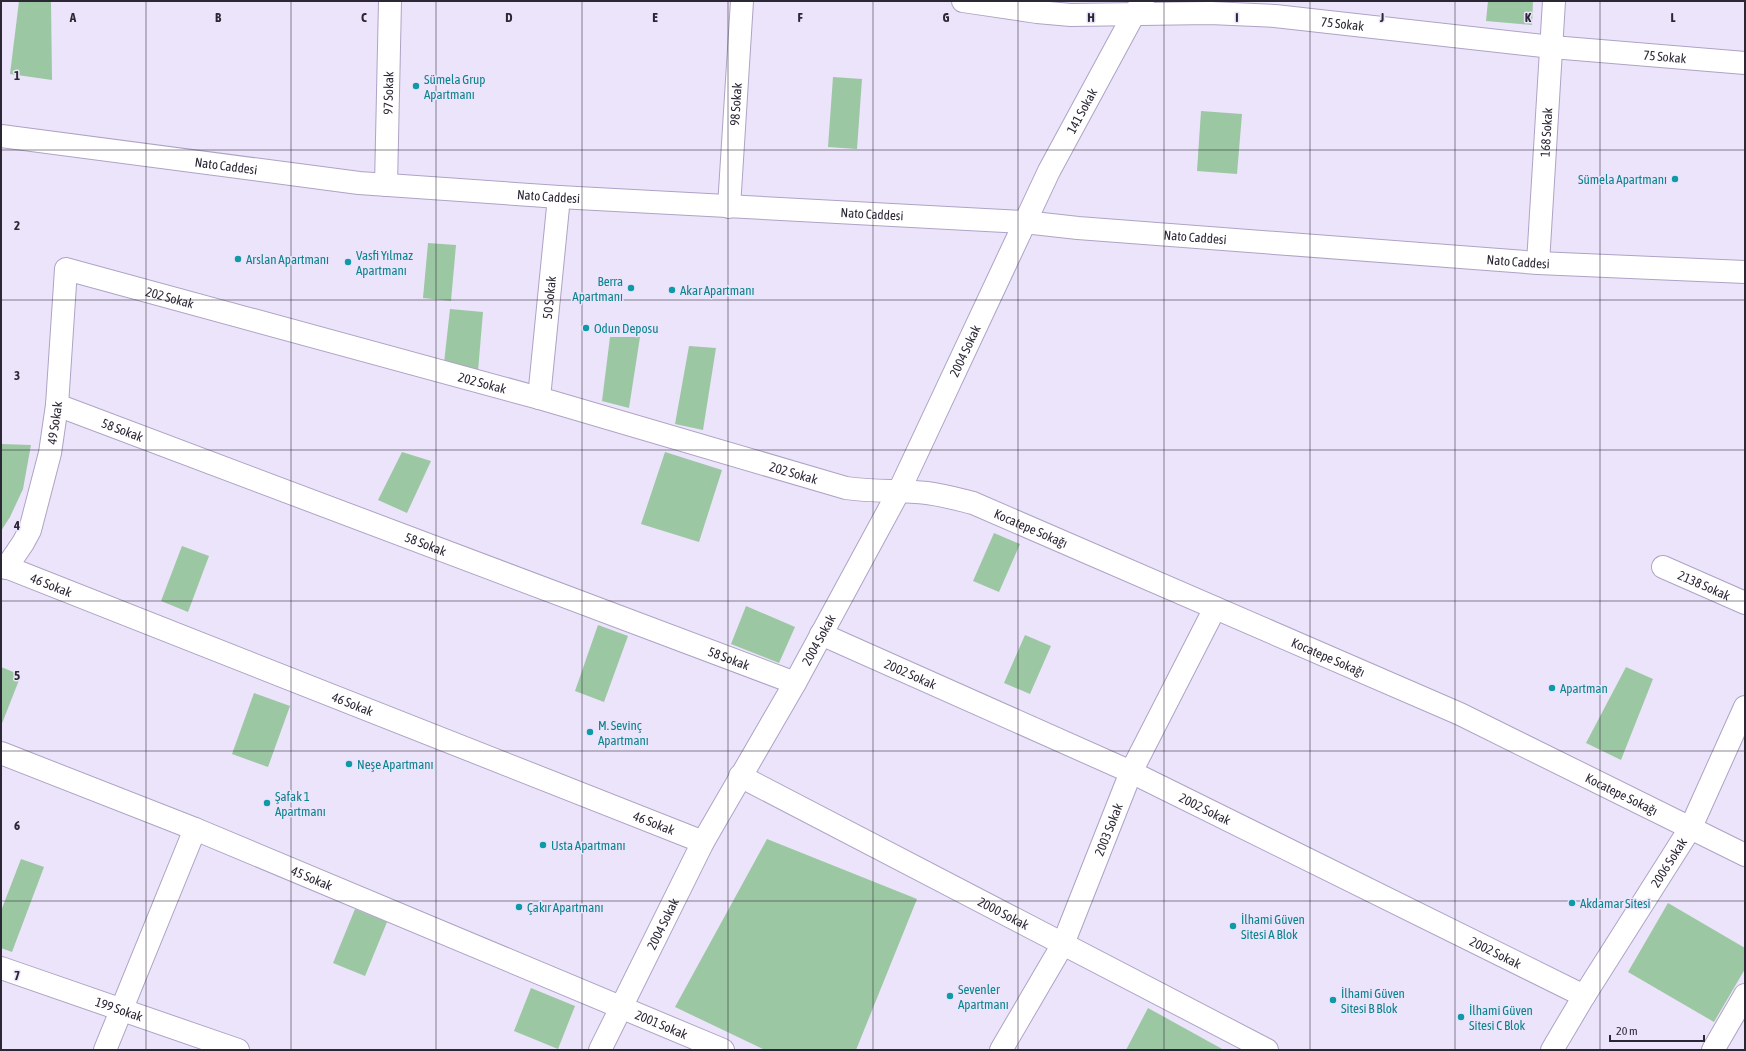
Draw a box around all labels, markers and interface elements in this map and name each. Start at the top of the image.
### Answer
text: A [69,10,77,25]
text: B [215,10,222,25]
text: C [361,10,367,25]
text: D [505,10,513,25]
text: E [652,10,658,25]
text: F [797,10,803,25]
text: G [943,10,950,25]
text: H [1087,10,1095,25]
text: I [1235,10,1239,25]
text: J [1379,10,1384,25]
text: K [1525,10,1532,25]
text: L [1670,10,1676,25]
street label: 75 Sokak [1320,14,1365,33]
street label: 75 Sokak [1643,47,1687,66]
text: 1 [14,68,20,83]
street label: 97 Sokak [380,71,396,115]
place label: Sümela Grup Apartmanı [424,72,485,102]
marker: Sümela Grup Apartmanı [411,81,421,91]
street label: 98 Sokak [727,82,744,126]
street label: 141 Sokak [1063,85,1100,136]
street label: 168 Sokak [1537,107,1555,157]
street label: Nato Caddesi [194,154,258,177]
place label: Sümela Apartmanı [1578,172,1667,187]
marker: Sümela Apartmanı [1670,174,1680,184]
street label: Nato Caddesi [517,187,580,206]
street label: Nato Caddesi [840,205,904,223]
text: 2 [14,218,20,233]
street label: Nato Caddesi [1163,227,1227,247]
place label: Vasfi Yılmaz Apartmanı [356,248,413,278]
place label: Arslan Apartmanı [246,252,329,267]
street label: Nato Caddesi [1486,252,1550,271]
marker: Arslan Apartmanı [233,254,243,264]
marker: Vasfi Yılmaz Apartmanı [343,257,353,267]
place label: Berra Apartmanı [572,274,623,304]
street label: 50 Sokak [539,275,559,320]
marker: Berra Apartmanı [626,283,636,293]
place label: Akar Apartmanı [680,283,754,298]
street label: 202 Sokak [144,284,196,311]
marker: Akar Apartmanı [667,285,677,295]
place label: Odun Deposu [594,321,658,336]
street label: 2004 Sokak [946,322,983,379]
marker: Odun Deposu [581,323,591,333]
text: 3 [14,368,20,383]
street label: 202 Sokak [457,369,508,396]
street label: 49 Sokak [44,401,65,445]
street label: 58 Sokak [100,415,146,444]
street label: 202 Sokak [768,459,820,487]
street label: Kocatepe Sokağı [992,506,1070,551]
text: 4 [13,518,20,533]
street label: 58 Sokak [403,529,449,559]
street label: 2138 Sokak [1676,567,1733,603]
street label: 46 Sokak [28,570,74,600]
street label: 2004 Sokak [799,612,838,668]
street label: Kocatepe Sokağı [1289,634,1367,679]
street label: 58 Sokak [706,643,752,673]
street label: 2002 Sokak [882,656,939,692]
text: 5 [14,668,20,683]
place label: Apartman [1560,681,1608,696]
marker: Apartman [1547,683,1557,693]
street label: 46 Sokak [330,689,376,719]
place label: M. Sevinç Apartmanı [598,718,649,748]
marker: M. Sevinç Apartmanı [585,727,595,737]
place label: Neşe Apartmanı [357,757,434,772]
marker: Neşe Apartmanı [344,759,354,769]
street label: Kocatepe Sokağı [1583,770,1660,818]
place label: Şafak 1 Apartmanı [275,789,326,819]
street label: 2002 Sokak [1177,790,1233,828]
marker: Şafak 1 Apartmanı [262,798,272,808]
street label: 2003 Sokak [1091,801,1126,858]
street label: 46 Sokak [631,808,677,838]
text: 6 [14,818,20,833]
street label: 2006 Sokak [1647,835,1690,890]
place label: Usta Apartmanı [551,838,626,853]
marker: Usta Apartmanı [538,840,548,850]
street label: 45 Sokak [289,863,335,893]
street label: 2000 Sokak [975,894,1032,933]
street label: 2004 Sokak [644,895,682,952]
place label: Akdamar Sitesi [1580,896,1651,911]
marker: Akdamar Sitesi [1567,898,1577,908]
place label: Çakır Apartmanı [527,900,604,915]
marker: Çakır Apartmanı [514,902,524,912]
place label: İlhami Güven Sitesi A Blok [1241,912,1305,942]
marker: İlhami Güven Sitesi A Blok [1228,921,1238,931]
street label: 2002 Sokak [1467,933,1524,971]
text: 7 [14,968,20,983]
place label: Sevenler Apartmanı [958,982,1009,1012]
place label: İlhami Güven Sitesi B Blok [1341,986,1405,1016]
marker: Sevenler Apartmanı [945,991,955,1001]
street label: 199 Sokak [93,994,145,1024]
marker: İlhami Güven Sitesi B Blok [1328,995,1338,1005]
place label: İlhami Güven Sitesi C Blok [1469,1003,1533,1033]
street label: 2001 Sokak [633,1007,690,1042]
marker: İlhami Güven Sitesi C Blok [1456,1012,1466,1022]
scale bar [1610,1017,1704,1043]
text: 20 m [1616,1024,1638,1038]

